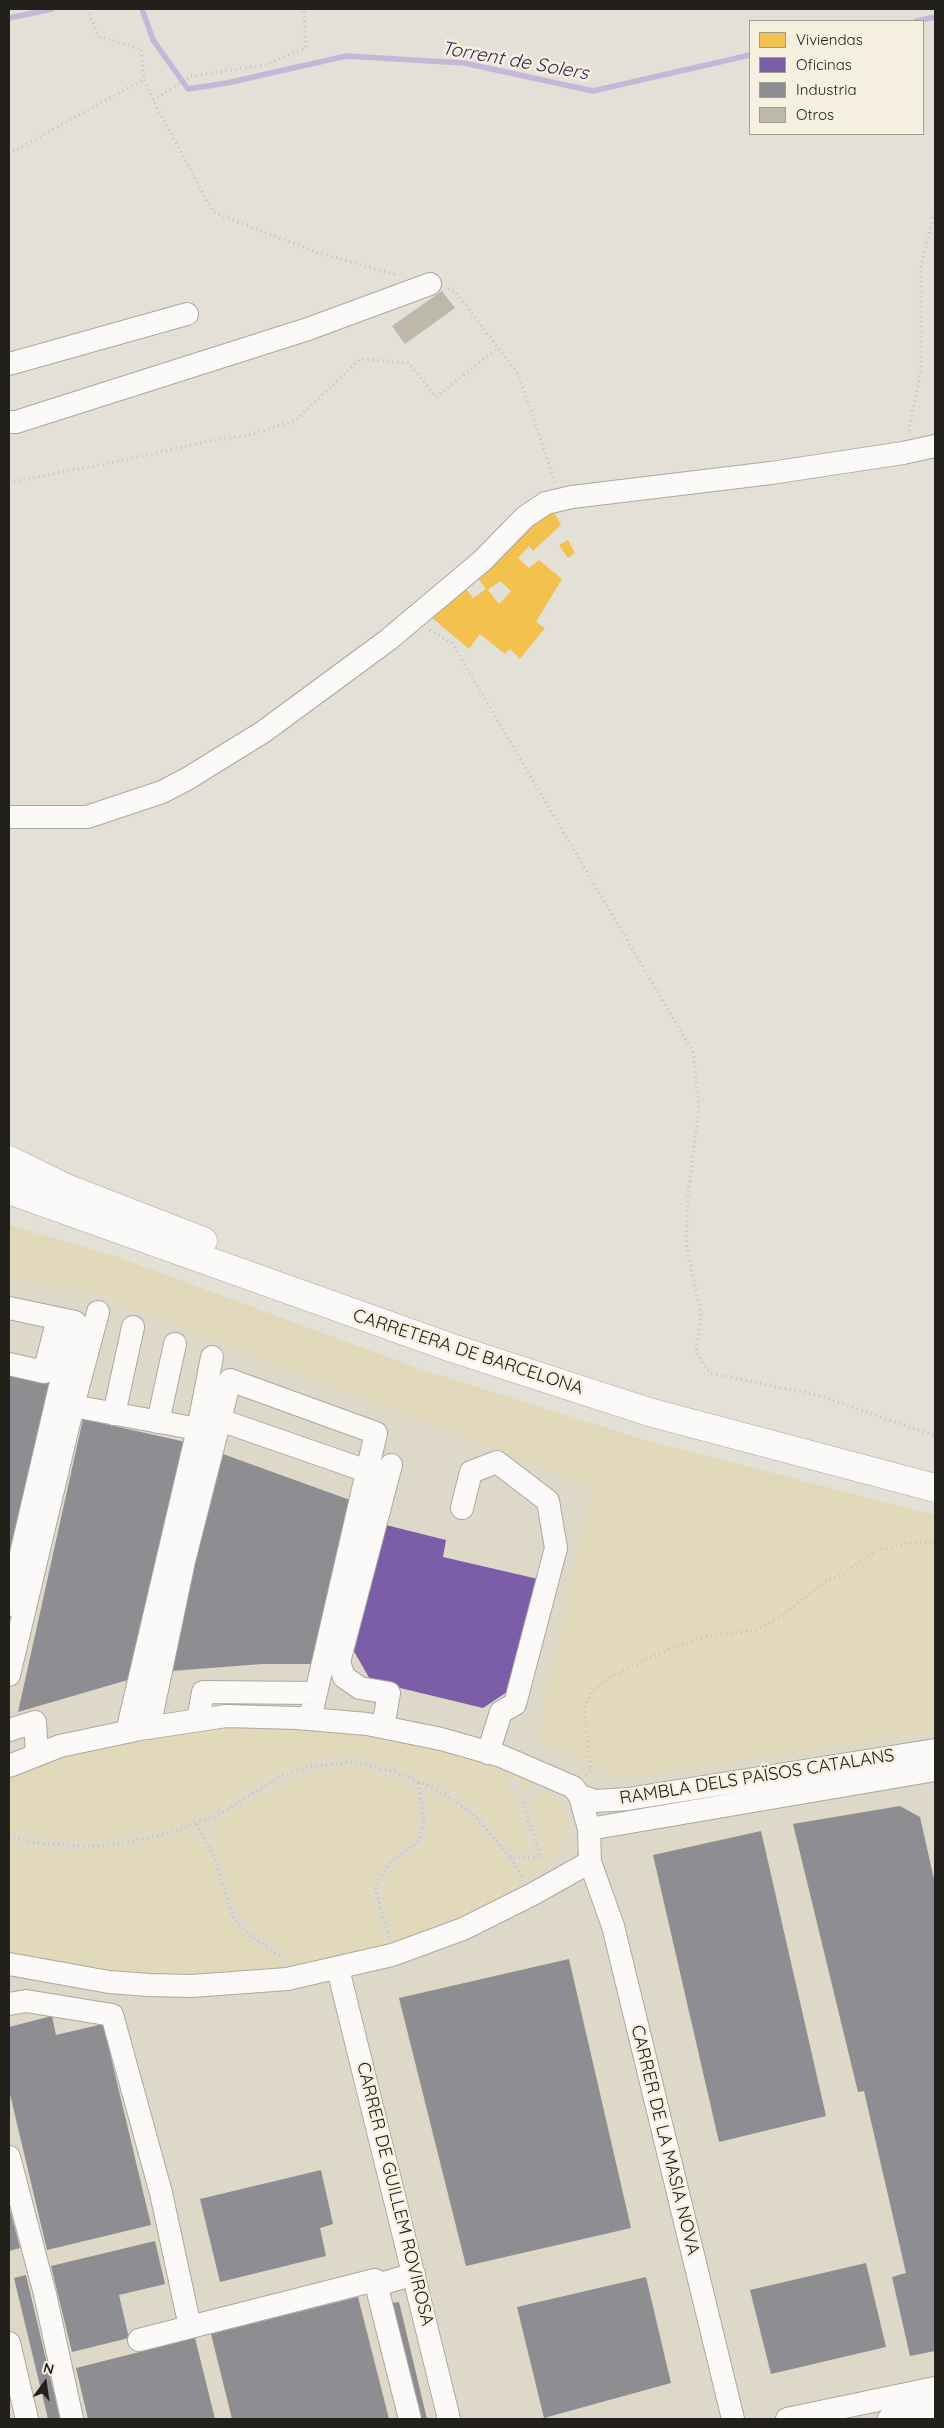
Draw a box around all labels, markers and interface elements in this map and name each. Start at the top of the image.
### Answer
legend [749,20,924,135]
text: Viviendas [796,30,863,49]
water label: Torrent de Solers [440,37,590,85]
text: Oficinas [796,55,852,74]
text: Industria [796,80,856,99]
text: Otros [796,105,834,124]
street label: CARRETERA DE BARCELONA [350,1305,586,1399]
street label: RAMBLA DELS PAÏSOS CATALANS [618,1745,896,1809]
street label: CARRER DE LA MASIA NOVA [626,2023,704,2257]
street label: CARRER DE GUILLEM ROVIROSA [352,2060,438,2328]
north arrow [20,2358,70,2408]
text: N [41,2358,56,2378]

